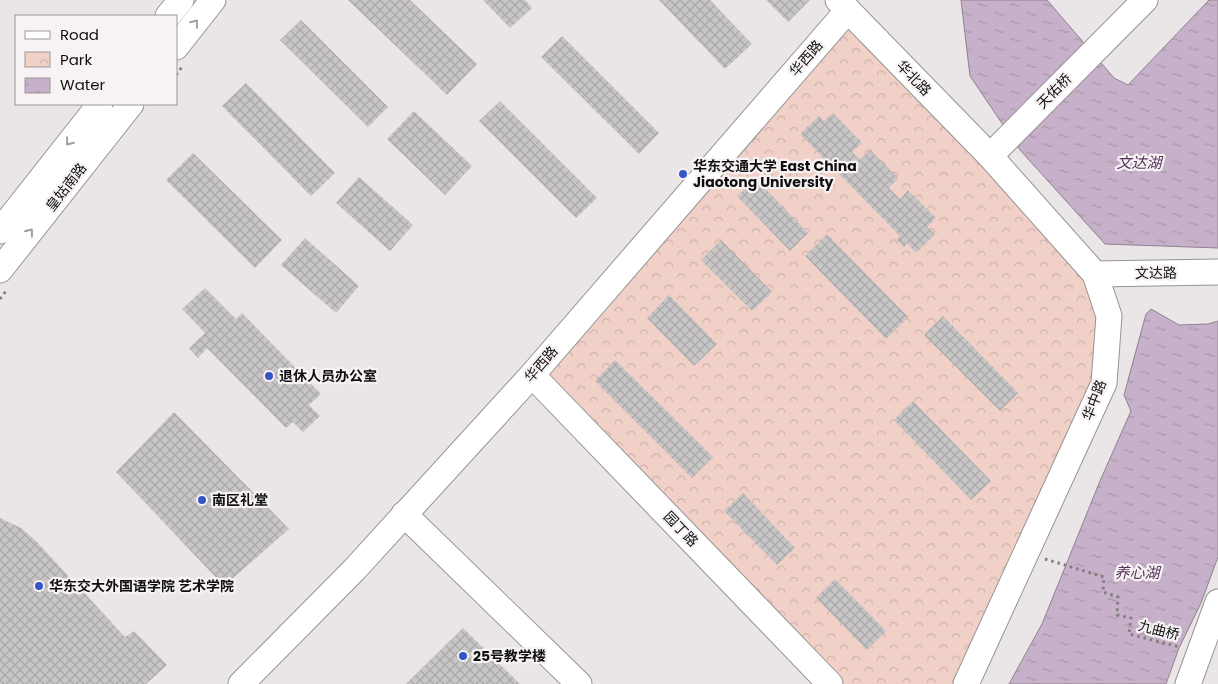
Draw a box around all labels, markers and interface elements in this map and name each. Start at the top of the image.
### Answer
legend [15,15,178,105]
one-way arrow [189,20,197,29]
text: Road [60,24,99,45]
street label: 华西路 [785,36,827,80]
text: Park [60,49,92,70]
street label: 华北路 [892,56,936,100]
street label: 天佑桥 [1032,69,1076,113]
text: Water [60,74,106,95]
one-way arrow [67,136,75,145]
water label: 文达湖 [1116,152,1163,173]
place label: 华东交通大学 East China Jiaotong University [693,156,857,192]
street label: 皇姑南路 [41,159,91,215]
marker: 华东交通大学 East China Jiaotong University [677,168,689,180]
one-way arrow [25,229,33,238]
street label: 文达路 [1135,263,1177,283]
street label: 华西路 [520,342,562,386]
place label: 退休人员办公室 [279,366,377,386]
marker: 退休人员办公室 [263,370,275,382]
street label: 华中路 [1077,377,1111,423]
place label: 南区礼堂 [212,490,268,510]
marker: 南区礼堂 [196,494,208,506]
street label: 园丁路 [659,507,703,551]
water label: 养心湖 [1114,562,1161,583]
place label: 华东交大外国语学院 艺术学院 [49,576,234,596]
marker: 华东交大外国语学院 艺术学院 [33,580,45,592]
street label: 九曲桥 [1136,615,1182,645]
place label: 25号教学楼 [473,646,546,666]
marker: 25号教学楼 [457,650,469,662]

